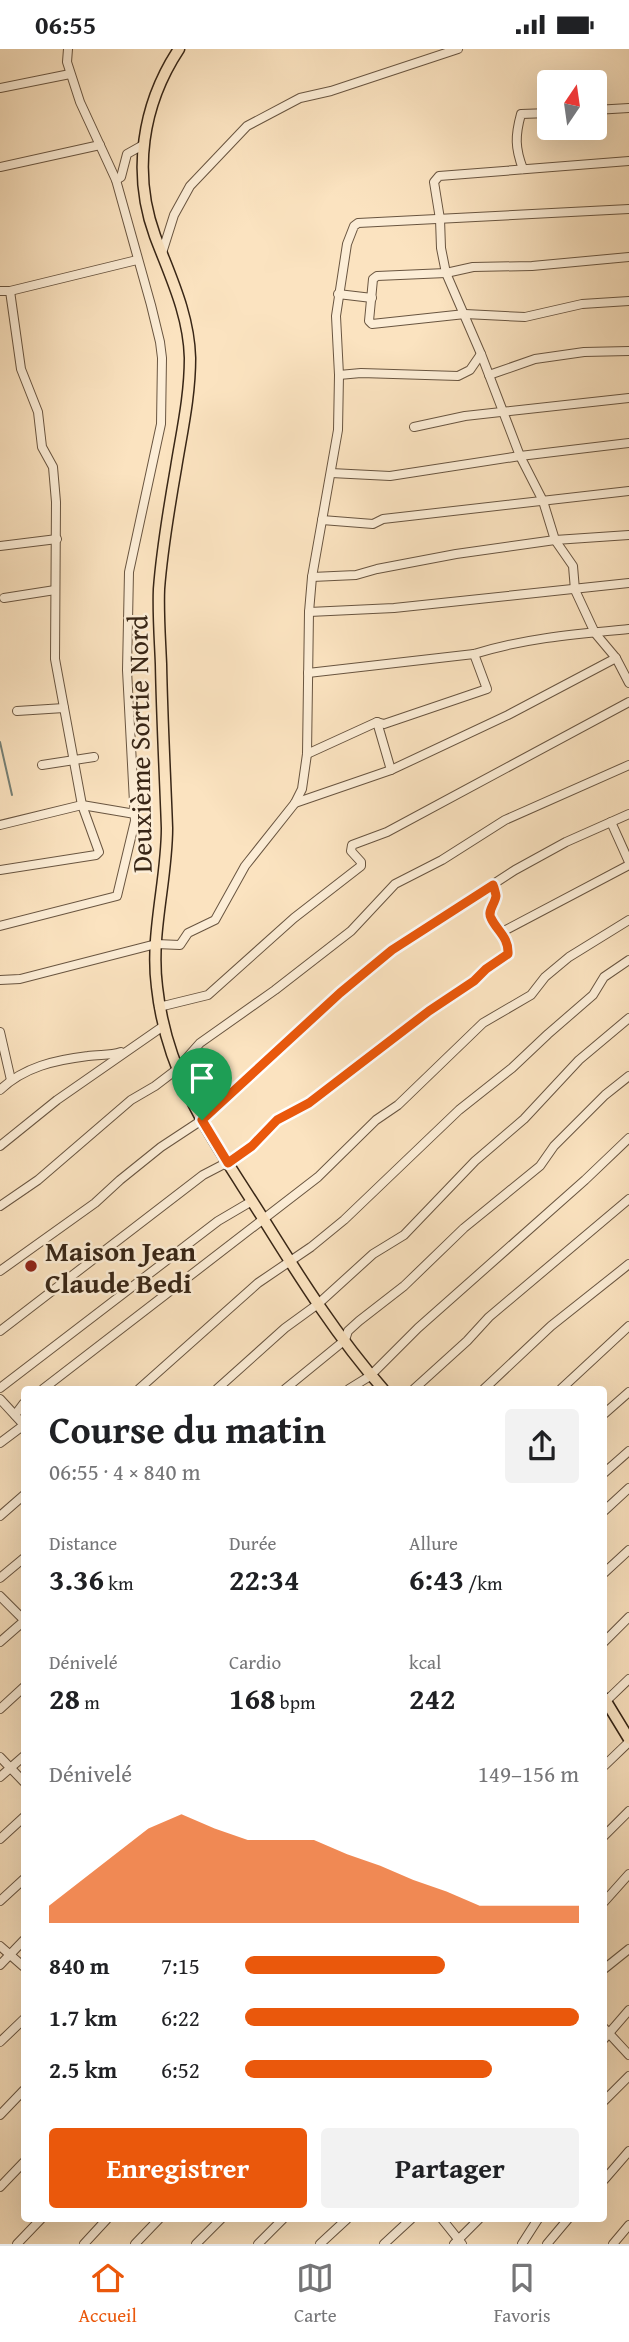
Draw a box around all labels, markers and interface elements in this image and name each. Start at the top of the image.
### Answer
text: 06:55 [35,5,96,44]
north arrow [537,70,607,140]
map controls [537,70,607,140]
street label: Deuxième Sortie Nord [116,615,162,873]
pin [172,1048,232,1120]
icon: arrive [183,1059,221,1097]
place label: Maison Jean Claude Bedi [45,1230,197,1303]
marker: Maison Jean Claude Bedi [23,1258,39,1274]
text: Course du matin [49,1401,326,1457]
button: share [505,1409,579,1483]
text: 06:55 · 4 × 840 m [49,1455,201,1488]
text: Distance [49,1529,117,1557]
text: Durée [229,1529,276,1557]
text: Allure [409,1529,458,1557]
text: 3.36 [49,1557,104,1601]
text: 22:34 [229,1557,300,1601]
text: 6:43 [409,1557,464,1601]
text: km [104,1569,133,1597]
text: /km [464,1569,502,1597]
text: Dénivelé [49,1648,118,1676]
text: Cardio [229,1648,281,1676]
text: kcal [409,1648,441,1676]
text: 28 [49,1676,80,1720]
text: 168 [229,1676,276,1720]
text: 242 [409,1676,456,1720]
text: m [80,1688,100,1716]
text: bpm [276,1688,315,1716]
text: Dénivelé [49,1757,132,1790]
text: 149–156 m [478,1757,579,1790]
text: 840 m [49,1949,110,1982]
text: 7:15 [161,1949,200,1982]
text: 1.7 km [49,2001,117,2034]
text: 6:22 [161,2001,200,2034]
text: 2.5 km [49,2053,117,2086]
text: 6:52 [161,2053,200,2086]
button: Enregistrer [49,2128,307,2208]
button: Partager [321,2128,579,2208]
tab: Accueil [79,2259,137,2329]
tab: Carte [294,2259,337,2329]
tab: Favoris [494,2259,550,2329]

